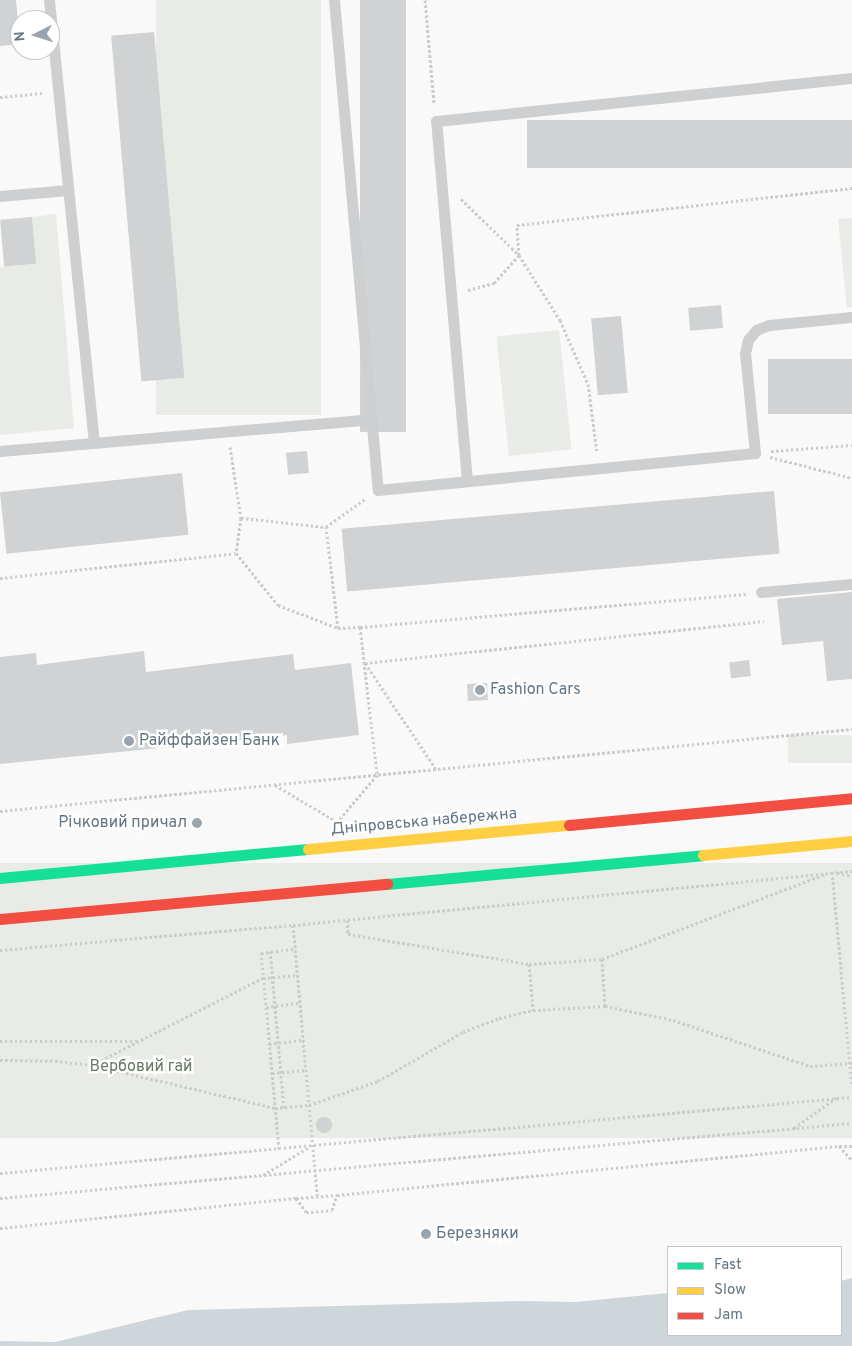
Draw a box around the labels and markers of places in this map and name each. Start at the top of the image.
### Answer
place label: Fashion Cars [490,680,581,700]
marker: Fashion Cars [474,684,486,696]
place label: Райффайзен Банк [139,731,280,751]
marker: Райффайзен Банк [123,735,135,747]
place label: Річковий причал [58,813,187,833]
marker: Річковий причал [191,817,203,829]
place label: Березняки [436,1224,519,1244]
marker: Березняки [420,1228,432,1240]

